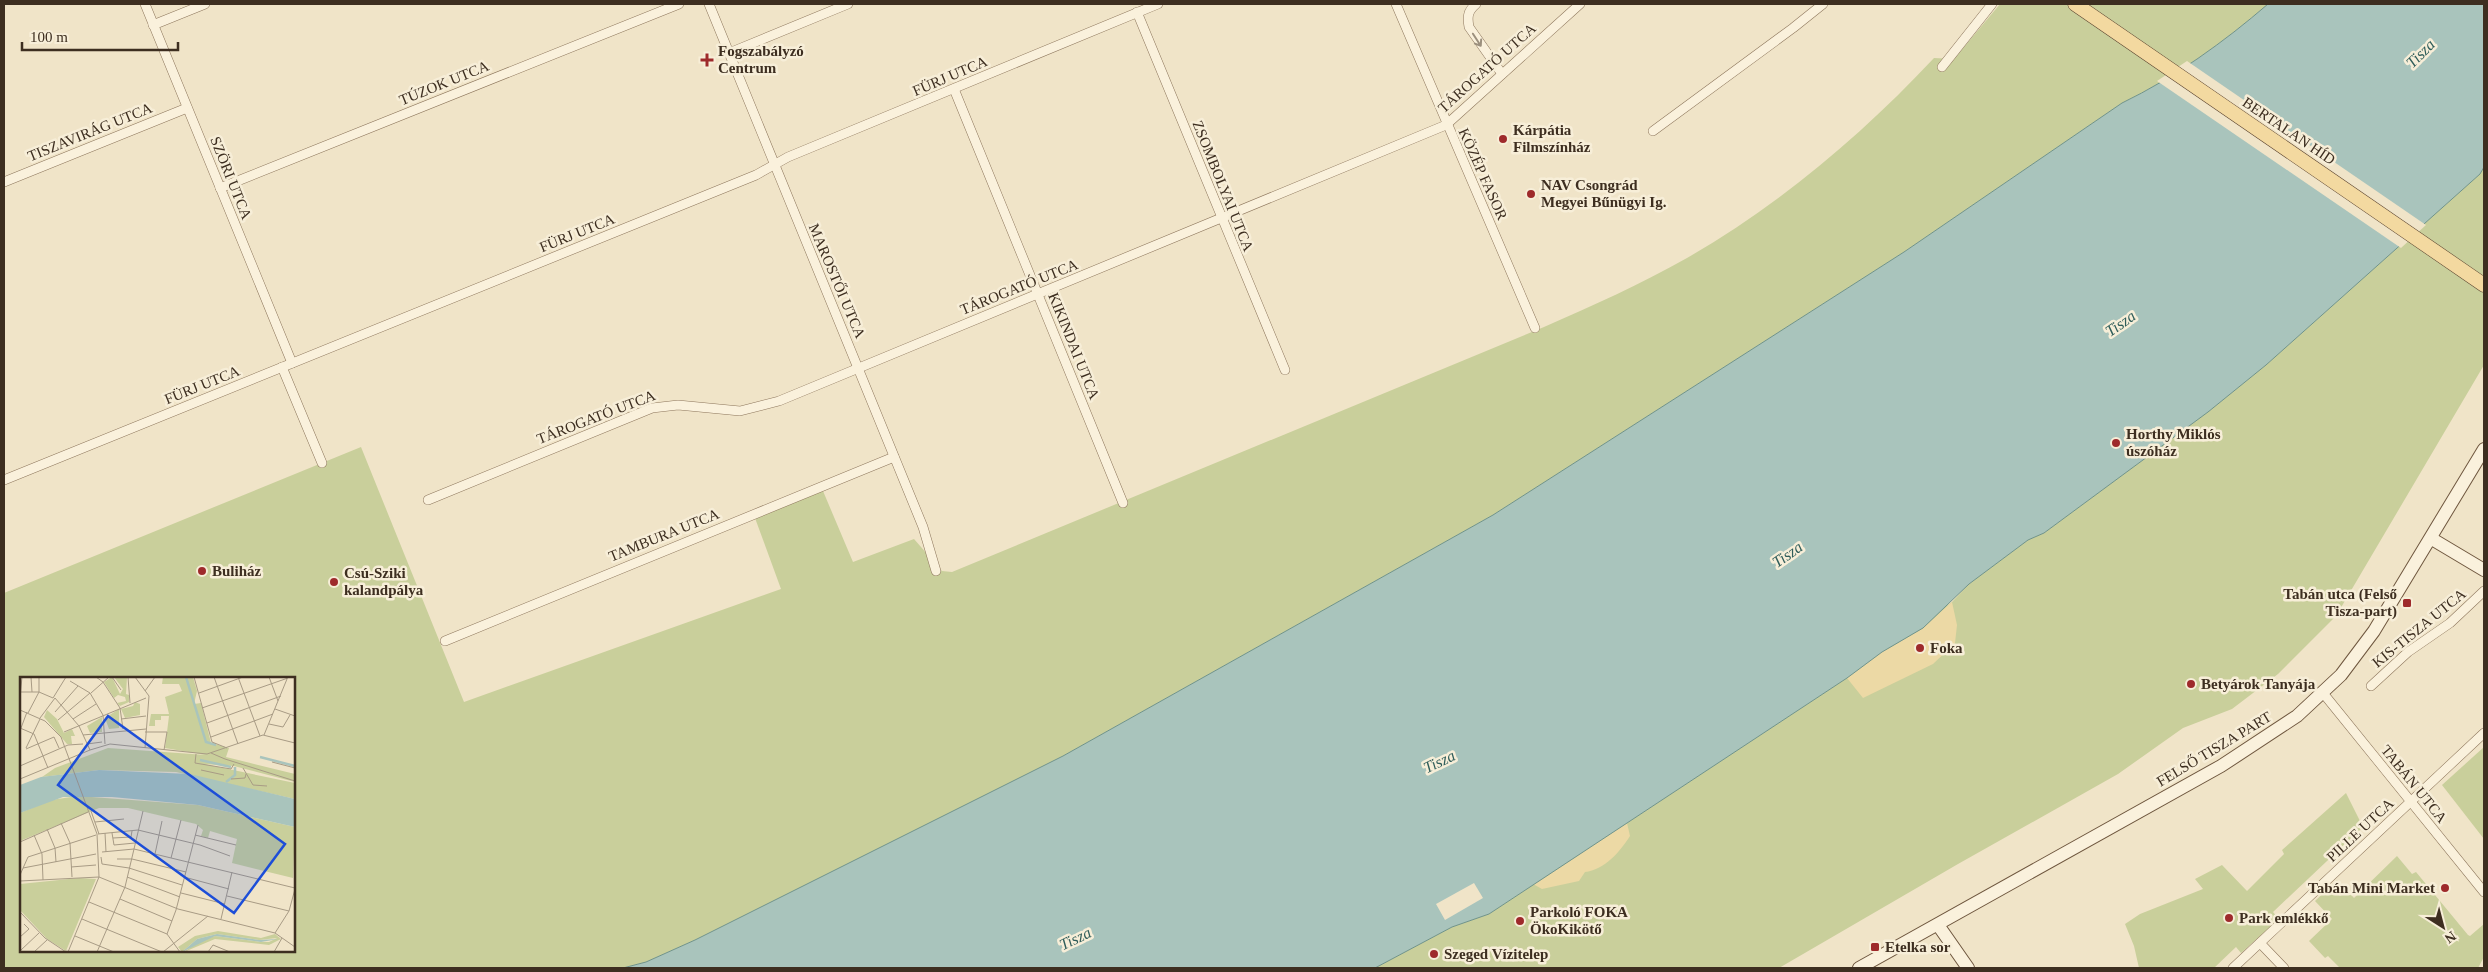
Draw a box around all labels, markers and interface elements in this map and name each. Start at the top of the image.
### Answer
scale bar [22,20,179,52]
street label: TÁROGATÓ UTCA [1435,20,1539,116]
text: 100 m [30,29,68,45]
one-way arrow [1472,33,1482,47]
water label: Tisza [2403,36,2438,71]
place label: Fogszabályzó Centrum [718,43,804,76]
marker: Fogszabályzó Centrum [700,53,714,67]
street label: FÜRJ UTCA [910,53,990,99]
street label: TÚZOK UTCA [397,58,491,108]
street label: BERTALAN HÍD [2240,94,2339,168]
street label: TISZAVIRÁG UTCA [26,100,155,164]
street label: ZSOMBOLYAI UTCA [1189,118,1257,254]
place label: Kárpátia Filmszínház [1513,122,1591,155]
street label: KÖZÉP FASOR [1456,126,1510,222]
marker: Kárpátia Filmszínház [1497,133,1509,145]
street label: SZÖRI UTCA [207,134,255,222]
place label: NAV Csongrád Megyei Bűnügyi Ig. [1541,177,1667,210]
marker: NAV Csongrád Megyei Bűnügyi Ig. [1525,188,1537,200]
street label: FÜRJ UTCA [537,211,617,255]
street label: MAROSTŐI UTCA [806,221,868,341]
street label: TÁROGATÓ UTCA [958,256,1080,318]
street label: KIKINDAI UTCA [1045,290,1103,402]
water label: Tisza [2102,307,2139,340]
street label: FÜRJ UTCA [162,363,242,407]
street label: TÁROGATÓ UTCA [535,387,658,447]
place label: Horthy Miklós úszóház [2126,426,2221,459]
marker: Horthy Miklós úszóház [2110,437,2122,449]
street label: TAMBURA UTCA [607,506,722,564]
water label: Tisza [1769,538,1806,571]
place label: Buliház [212,563,262,579]
marker: Buliház [196,565,208,577]
place label: Csú-Sziki kalandpálya [344,565,424,598]
marker: Csú-Sziki kalandpálya [328,576,340,588]
street label: KIS-TISZA UTCA [2369,585,2469,671]
place label: Tabán utca (Felső Tisza-part) [2283,586,2397,620]
marker: Tabán utca (Felső Tisza-part) [2401,597,2413,609]
place label: Foka [1930,640,1963,656]
marker: Foka [1914,642,1926,654]
place label: Betyárok Tanyája [2201,676,2316,692]
inset map [20,677,295,952]
marker: Betyárok Tanyája [2185,678,2197,690]
street label: FELSŐ TISZA PART [2154,708,2274,790]
street label: TABÁN UTCA [2378,742,2450,826]
water label: Tisza [1421,747,1458,776]
street label: PILLE UTCA [2323,795,2397,865]
place label: Tabán Mini Market [2308,880,2435,896]
marker: Tabán Mini Market [2439,882,2451,894]
north arrow [2418,902,2468,952]
place label: Parkoló FOKA ÖkoKikötő [1530,904,1628,937]
place label: Park emlékkő [2239,910,2329,926]
marker: Park emlékkő [2223,912,2235,924]
marker: Parkoló FOKA ÖkoKikötő [1514,915,1526,927]
water label: Tisza [1057,924,1094,953]
text: N [2442,928,2459,946]
place label: Etelka sor [1885,939,1951,955]
marker: Etelka sor [1869,941,1881,953]
place label: Szeged Vízitelep [1444,946,1548,962]
marker: Szeged Vízitelep [1428,948,1440,960]

